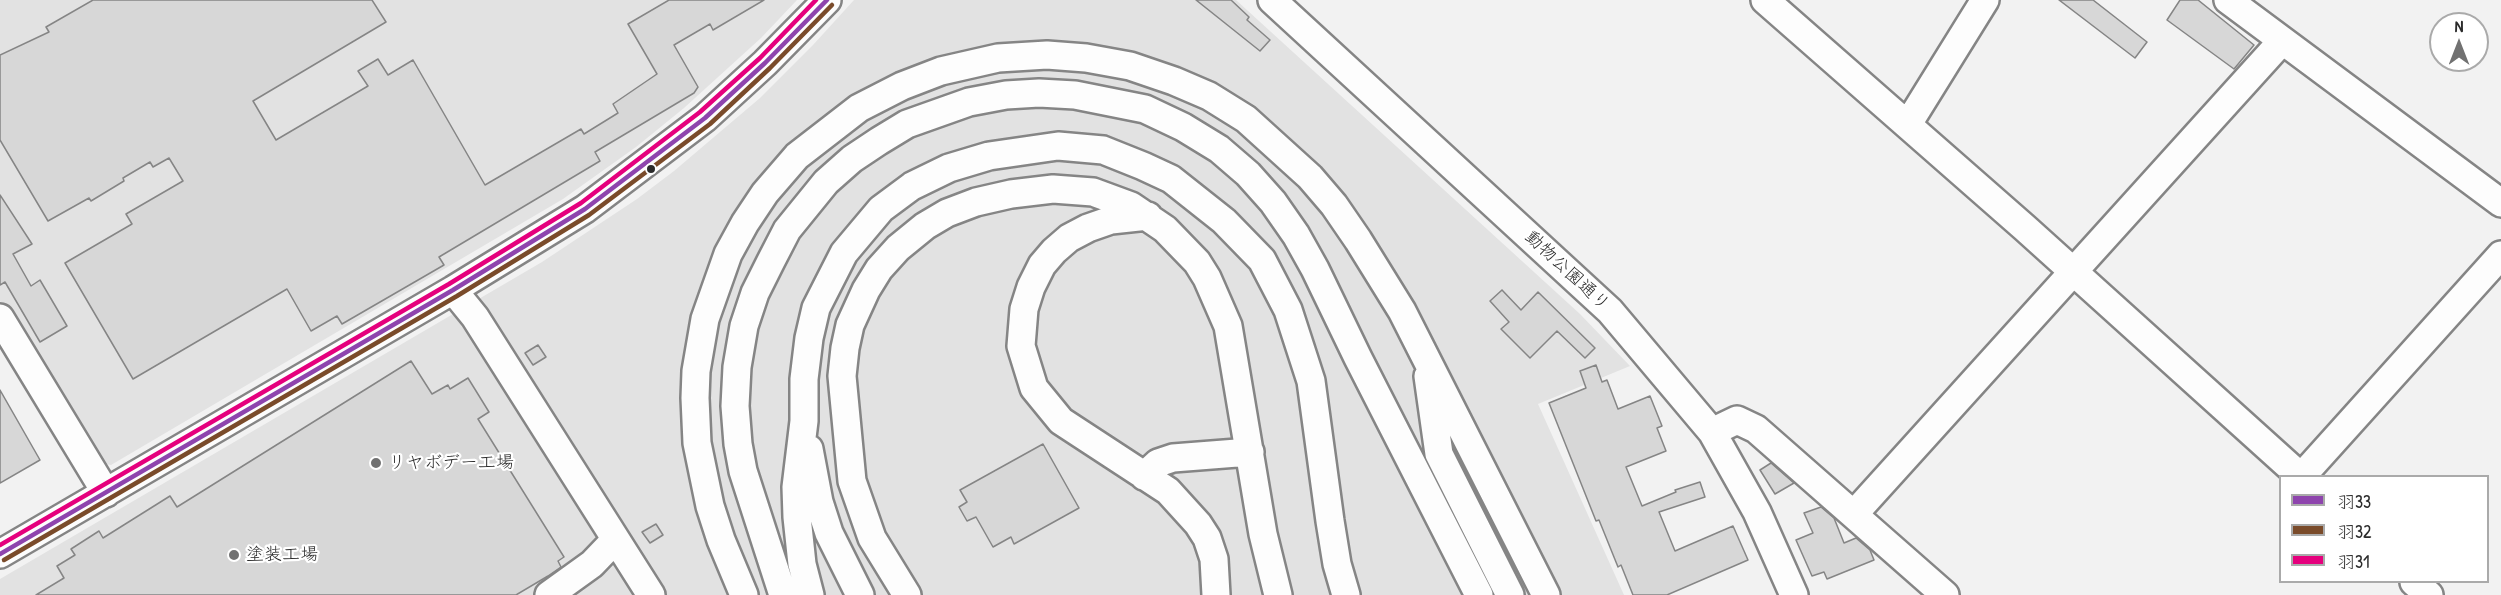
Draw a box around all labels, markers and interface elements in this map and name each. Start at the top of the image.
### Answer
north arrow [2429,12,2489,72]
text: N [2455,15,2463,37]
unlabelled marker [645,163,657,175]
street label: 動物公園通り [1520,226,1614,316]
place label: リヤボデー工場 [388,452,514,474]
marker: リヤボデー工場 [369,456,383,470]
legend [2279,475,2489,583]
text: 羽33 [2337,489,2371,514]
text: 羽32 [2337,519,2372,544]
place label: 塗装工場 [246,544,318,566]
marker: 塗装工場 [227,548,241,562]
text: 羽31 [2337,549,2370,574]

